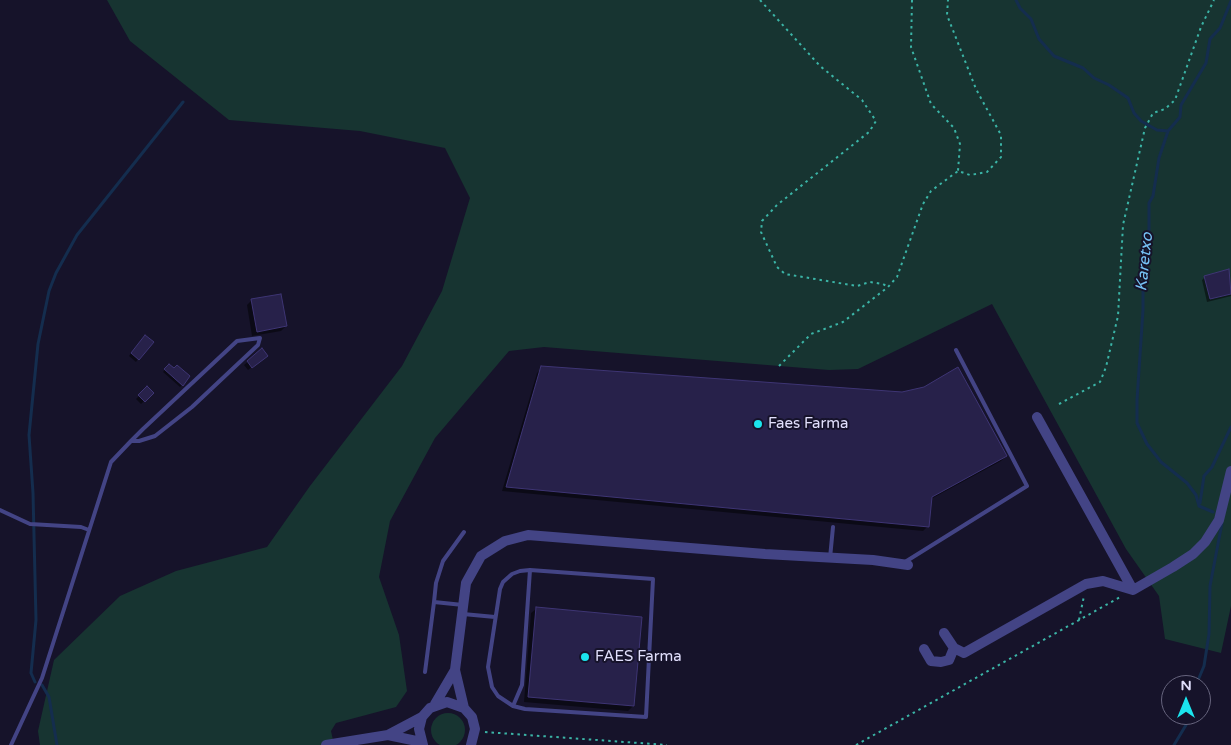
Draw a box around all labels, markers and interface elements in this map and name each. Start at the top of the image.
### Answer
water label: Karetxo [1132,232,1158,292]
place label: Faes Farma [768,415,848,433]
marker: Faes Farma [752,418,764,430]
place label: FAES Farma [595,648,682,666]
marker: FAES Farma [579,651,591,663]
north arrow [1161,675,1211,725]
text: N [1180,677,1192,694]

